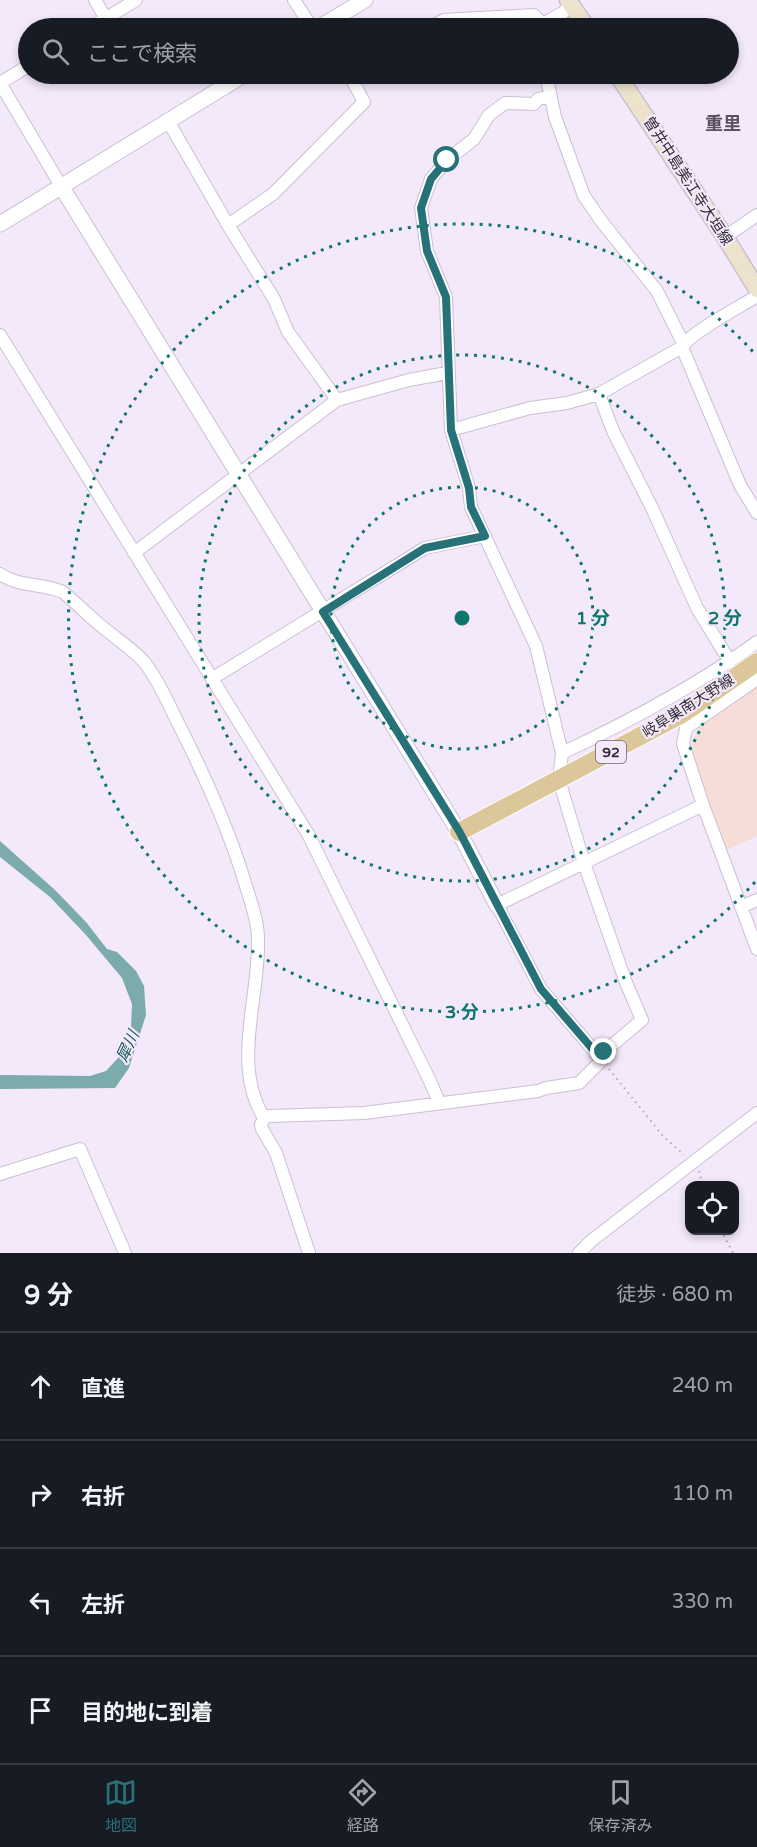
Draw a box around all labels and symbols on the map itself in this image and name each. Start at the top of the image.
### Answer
street label: 曽井中島美江寺大垣線 [640,113,736,249]
district label: 重里 [705,113,741,135]
route start [433,146,459,172]
text: 1 分 [576,607,610,629]
text: 2 分 [708,607,742,629]
centre of rings [452,608,472,628]
street label: 岐阜巣南大野線 [639,671,737,741]
road number: 92 [596,741,626,763]
text: 3 分 [445,1001,479,1023]
water label: 犀川 [112,1026,145,1065]
route end [590,1038,616,1064]

